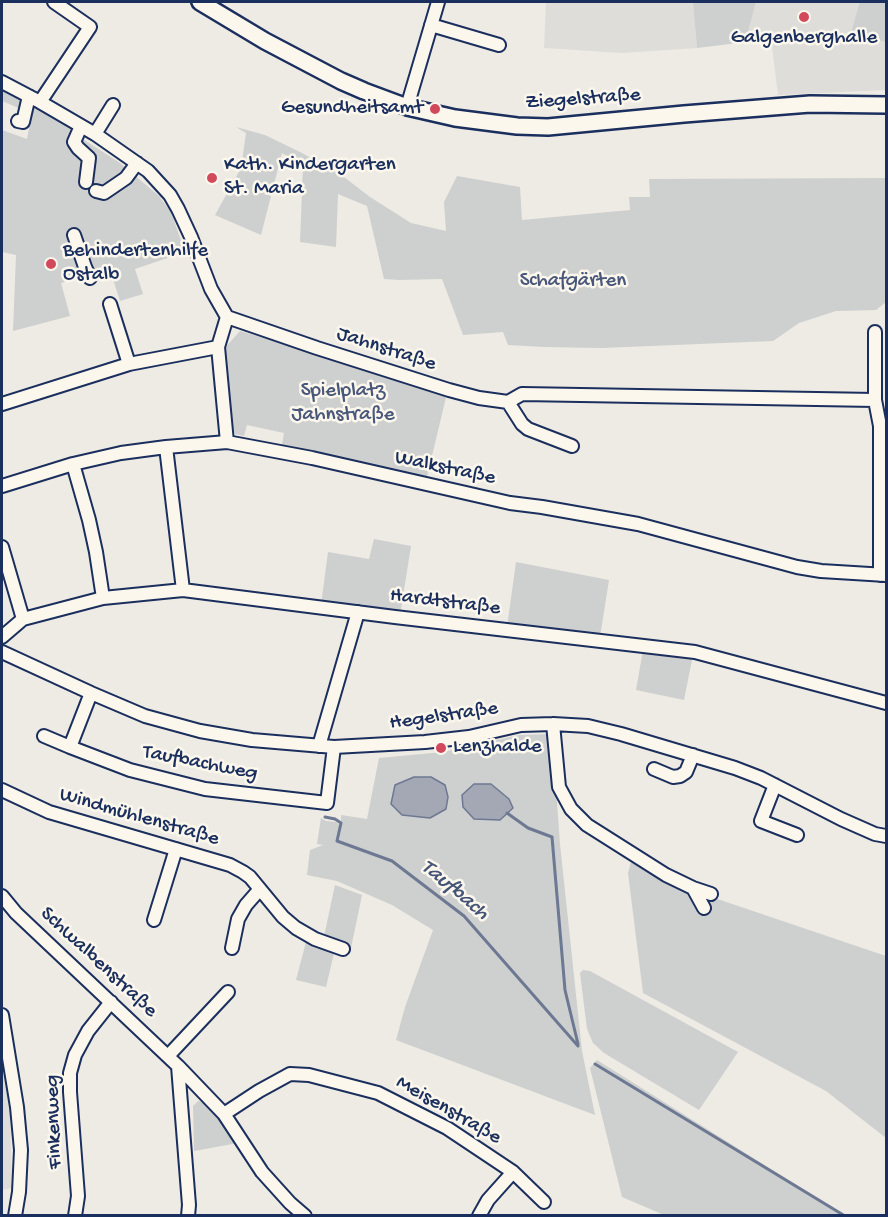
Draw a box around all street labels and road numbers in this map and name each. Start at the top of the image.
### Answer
street label: Ziegelstraße [525,83,641,117]
street label: Jahnstraße [333,322,439,378]
street label: Walkstraße [392,446,498,492]
street label: Hardtstraße [388,584,502,622]
street label: Hegelstraße [388,697,500,737]
street label: Taufbachweg [141,741,259,787]
street label: Windmühlenstraße [56,783,222,853]
street label: Schwalbenstraße [34,902,162,1024]
street label: Meisenstraße [391,1071,505,1151]
street label: Finkenweg [41,1074,69,1170]

